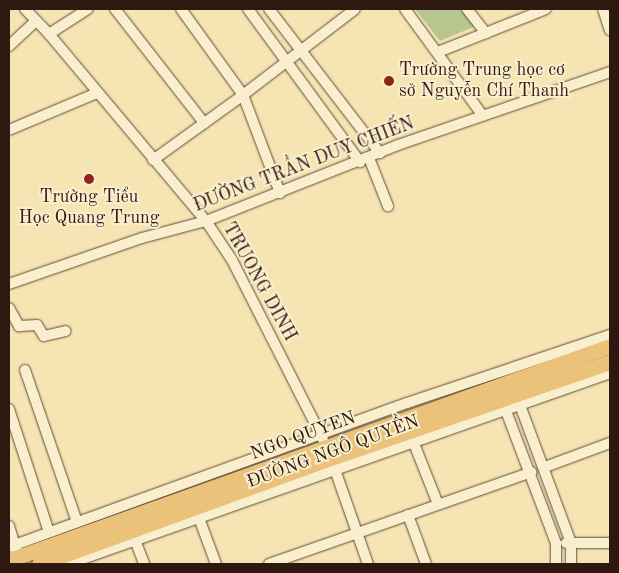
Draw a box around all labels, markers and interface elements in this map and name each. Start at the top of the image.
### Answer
place label: Trường Trung học cơ sở Nguyễn Chí Thanh [399,60,569,102]
marker: Trường Trung học cơ sở Nguyễn Chí Thanh [383,75,395,87]
street label: ĐƯỜNG TRẦN DUY CHIẾN [191,113,417,217]
marker: Trường Tiểu Học Quang Trung [83,173,95,185]
place label: Trường Tiểu Học Quang Trung [19,187,159,230]
street label: TRUONG DINH [217,219,301,345]
street label: NGO QUYEN [247,407,359,465]
street label: ĐƯỜNG NGÔ QUYỀN [244,411,422,493]

